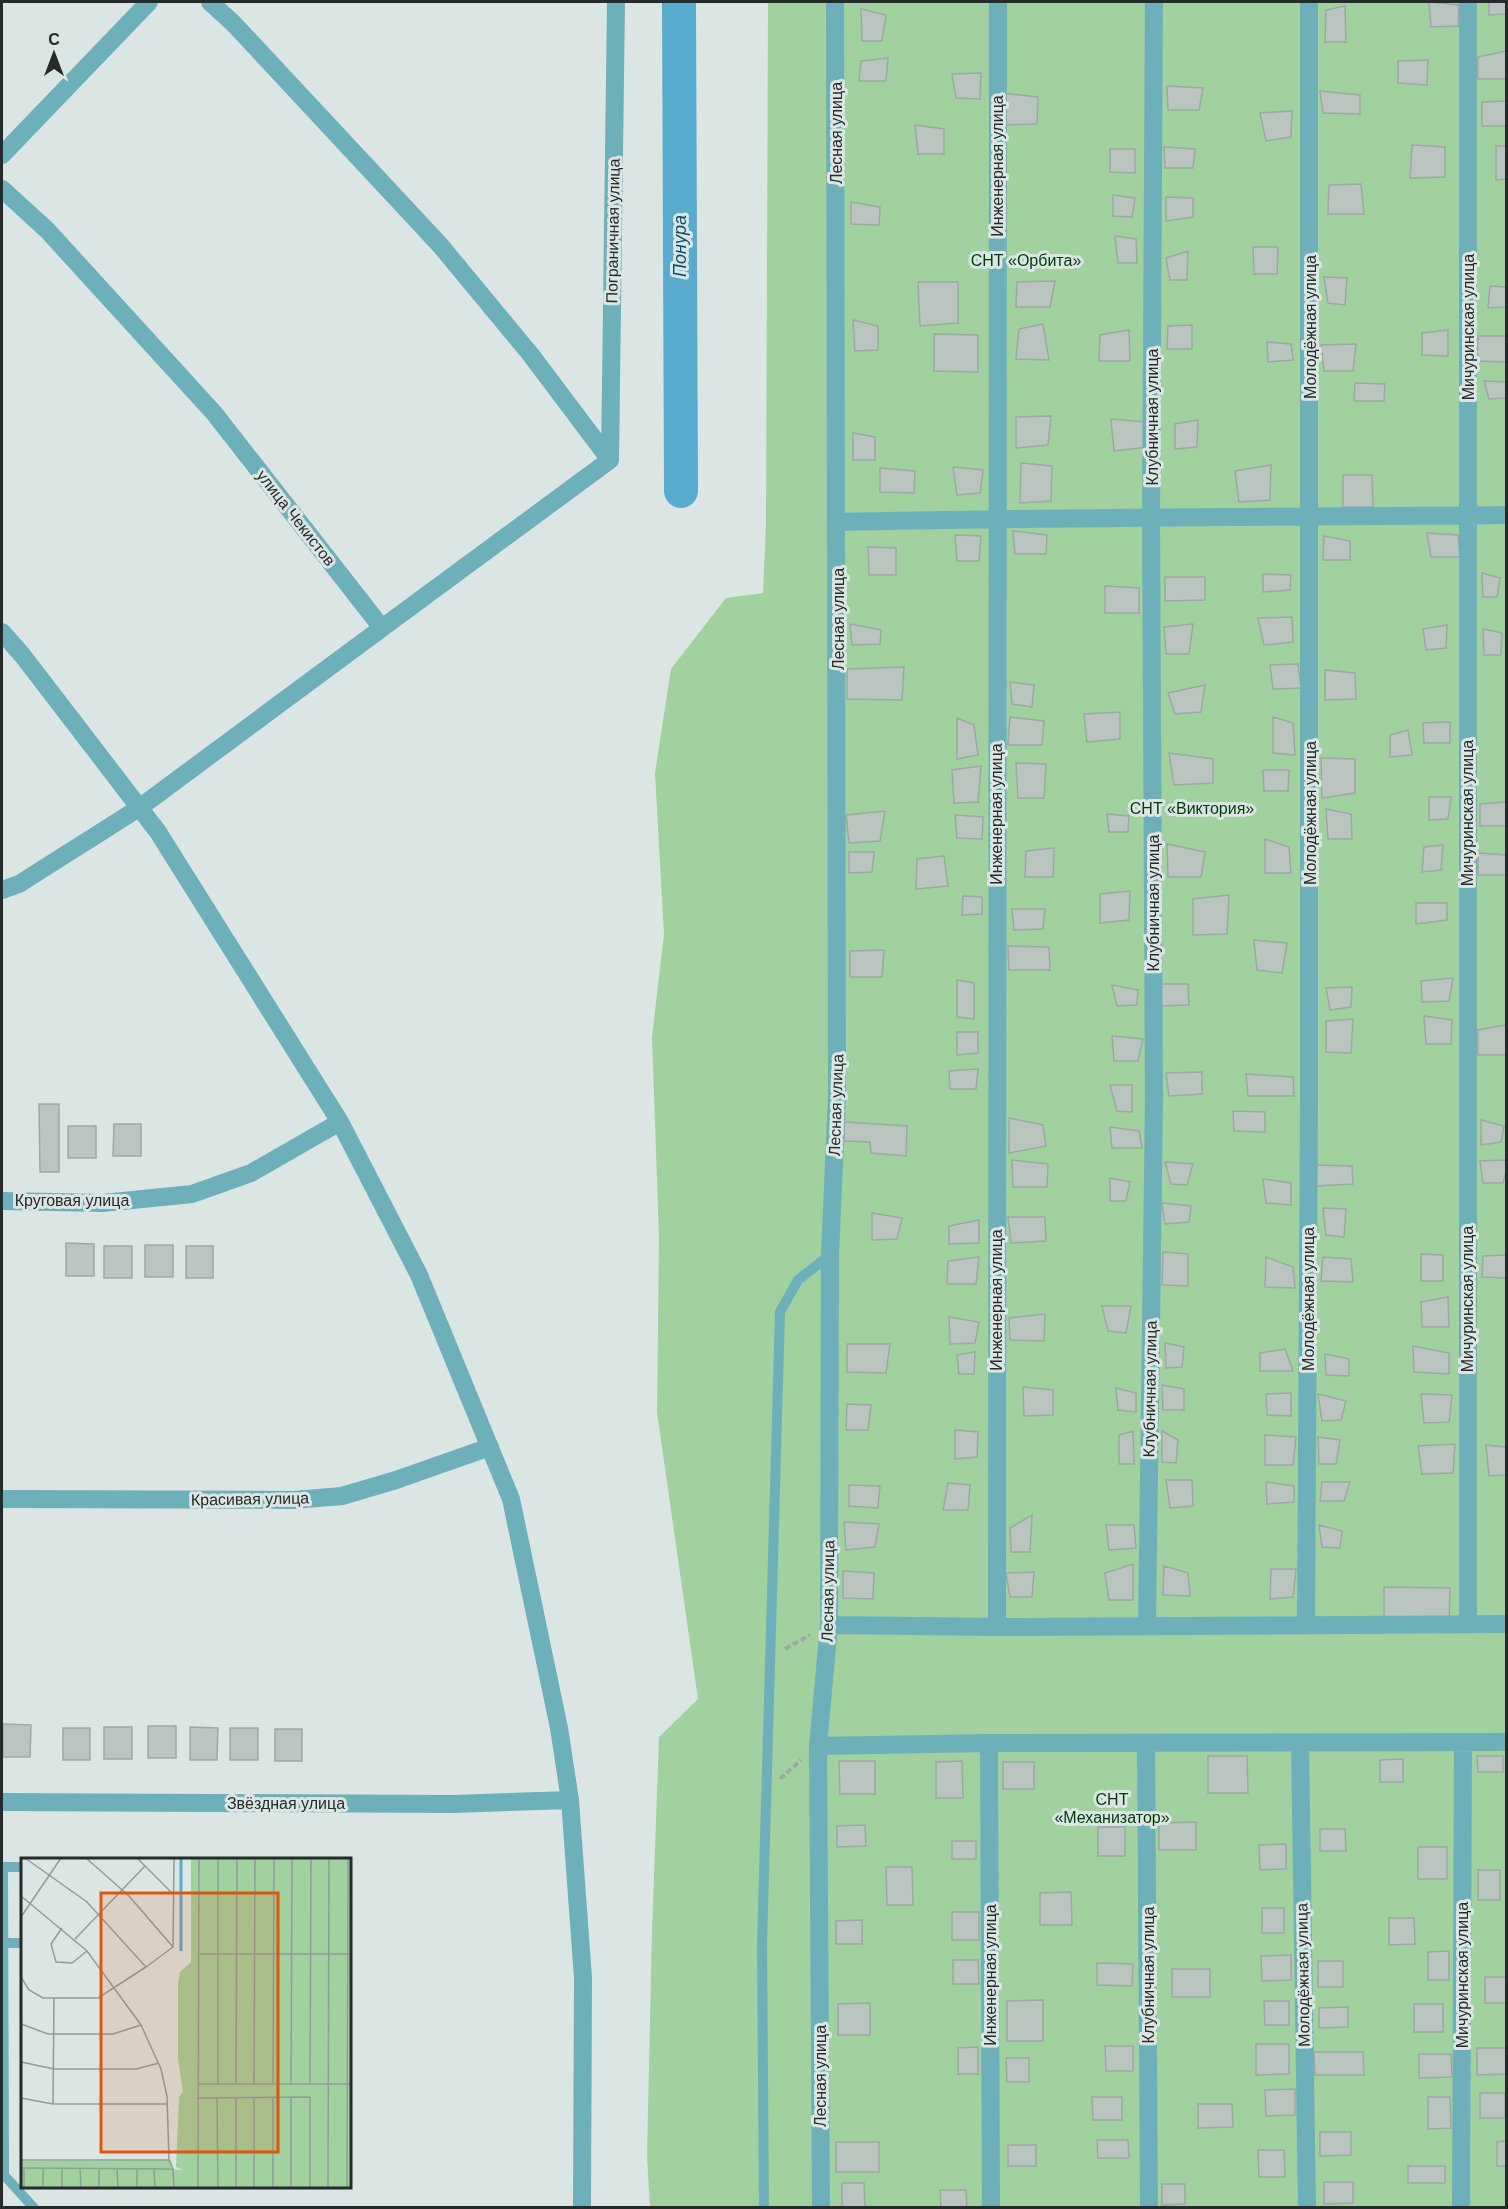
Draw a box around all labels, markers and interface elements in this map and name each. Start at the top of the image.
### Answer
north arrow [24,24,84,84]
text: С [48,31,60,48]
street label: Лесная улица [828,82,845,184]
street label: Инженерная улица [989,95,1006,237]
street label: Пограничная улица [603,158,623,304]
water label: Понура [670,215,690,277]
park label: СНТ «Орбита» [971,252,1081,269]
street label: Мичуринская улица [1460,254,1477,400]
street label: Молодёжная улица [1302,255,1319,399]
street label: Клубничная улица [1144,348,1161,485]
street label: улица Чекистов [253,467,339,569]
street label: Лесная улица [830,568,847,670]
street label: Мичуринская улица [1459,740,1476,886]
street label: Молодёжная улица [1302,741,1319,885]
street label: Инженерная улица [988,743,1005,885]
park label: СНТ «Виктория» [1130,800,1254,817]
street label: Клубничная улица [1145,834,1162,971]
street label: Лесная улица [826,1054,846,1156]
street label: Круговая улица [15,1192,129,1209]
street label: Мичуринская улица [1459,1226,1476,1372]
street label: Молодёжная улица [1300,1227,1317,1371]
street label: Инженерная улица [988,1229,1005,1371]
street label: Клубничная улица [1140,1320,1160,1458]
street label: Красивая улица [191,1489,309,1509]
street label: Лесная улица [819,1540,837,1642]
park label: СНТ «Механизатор» [1054,1791,1170,1826]
street label: Звёздная улица [227,1795,345,1812]
inset map [21,1858,351,2188]
street label: Мичуринская улица [1454,1902,1471,2048]
street label: Молодёжная улица [1293,1903,1313,2047]
street label: Инженерная улица [982,1904,999,2046]
street label: Клубничная улица [1140,1906,1157,2043]
street label: Лесная улица [812,2025,829,2127]

